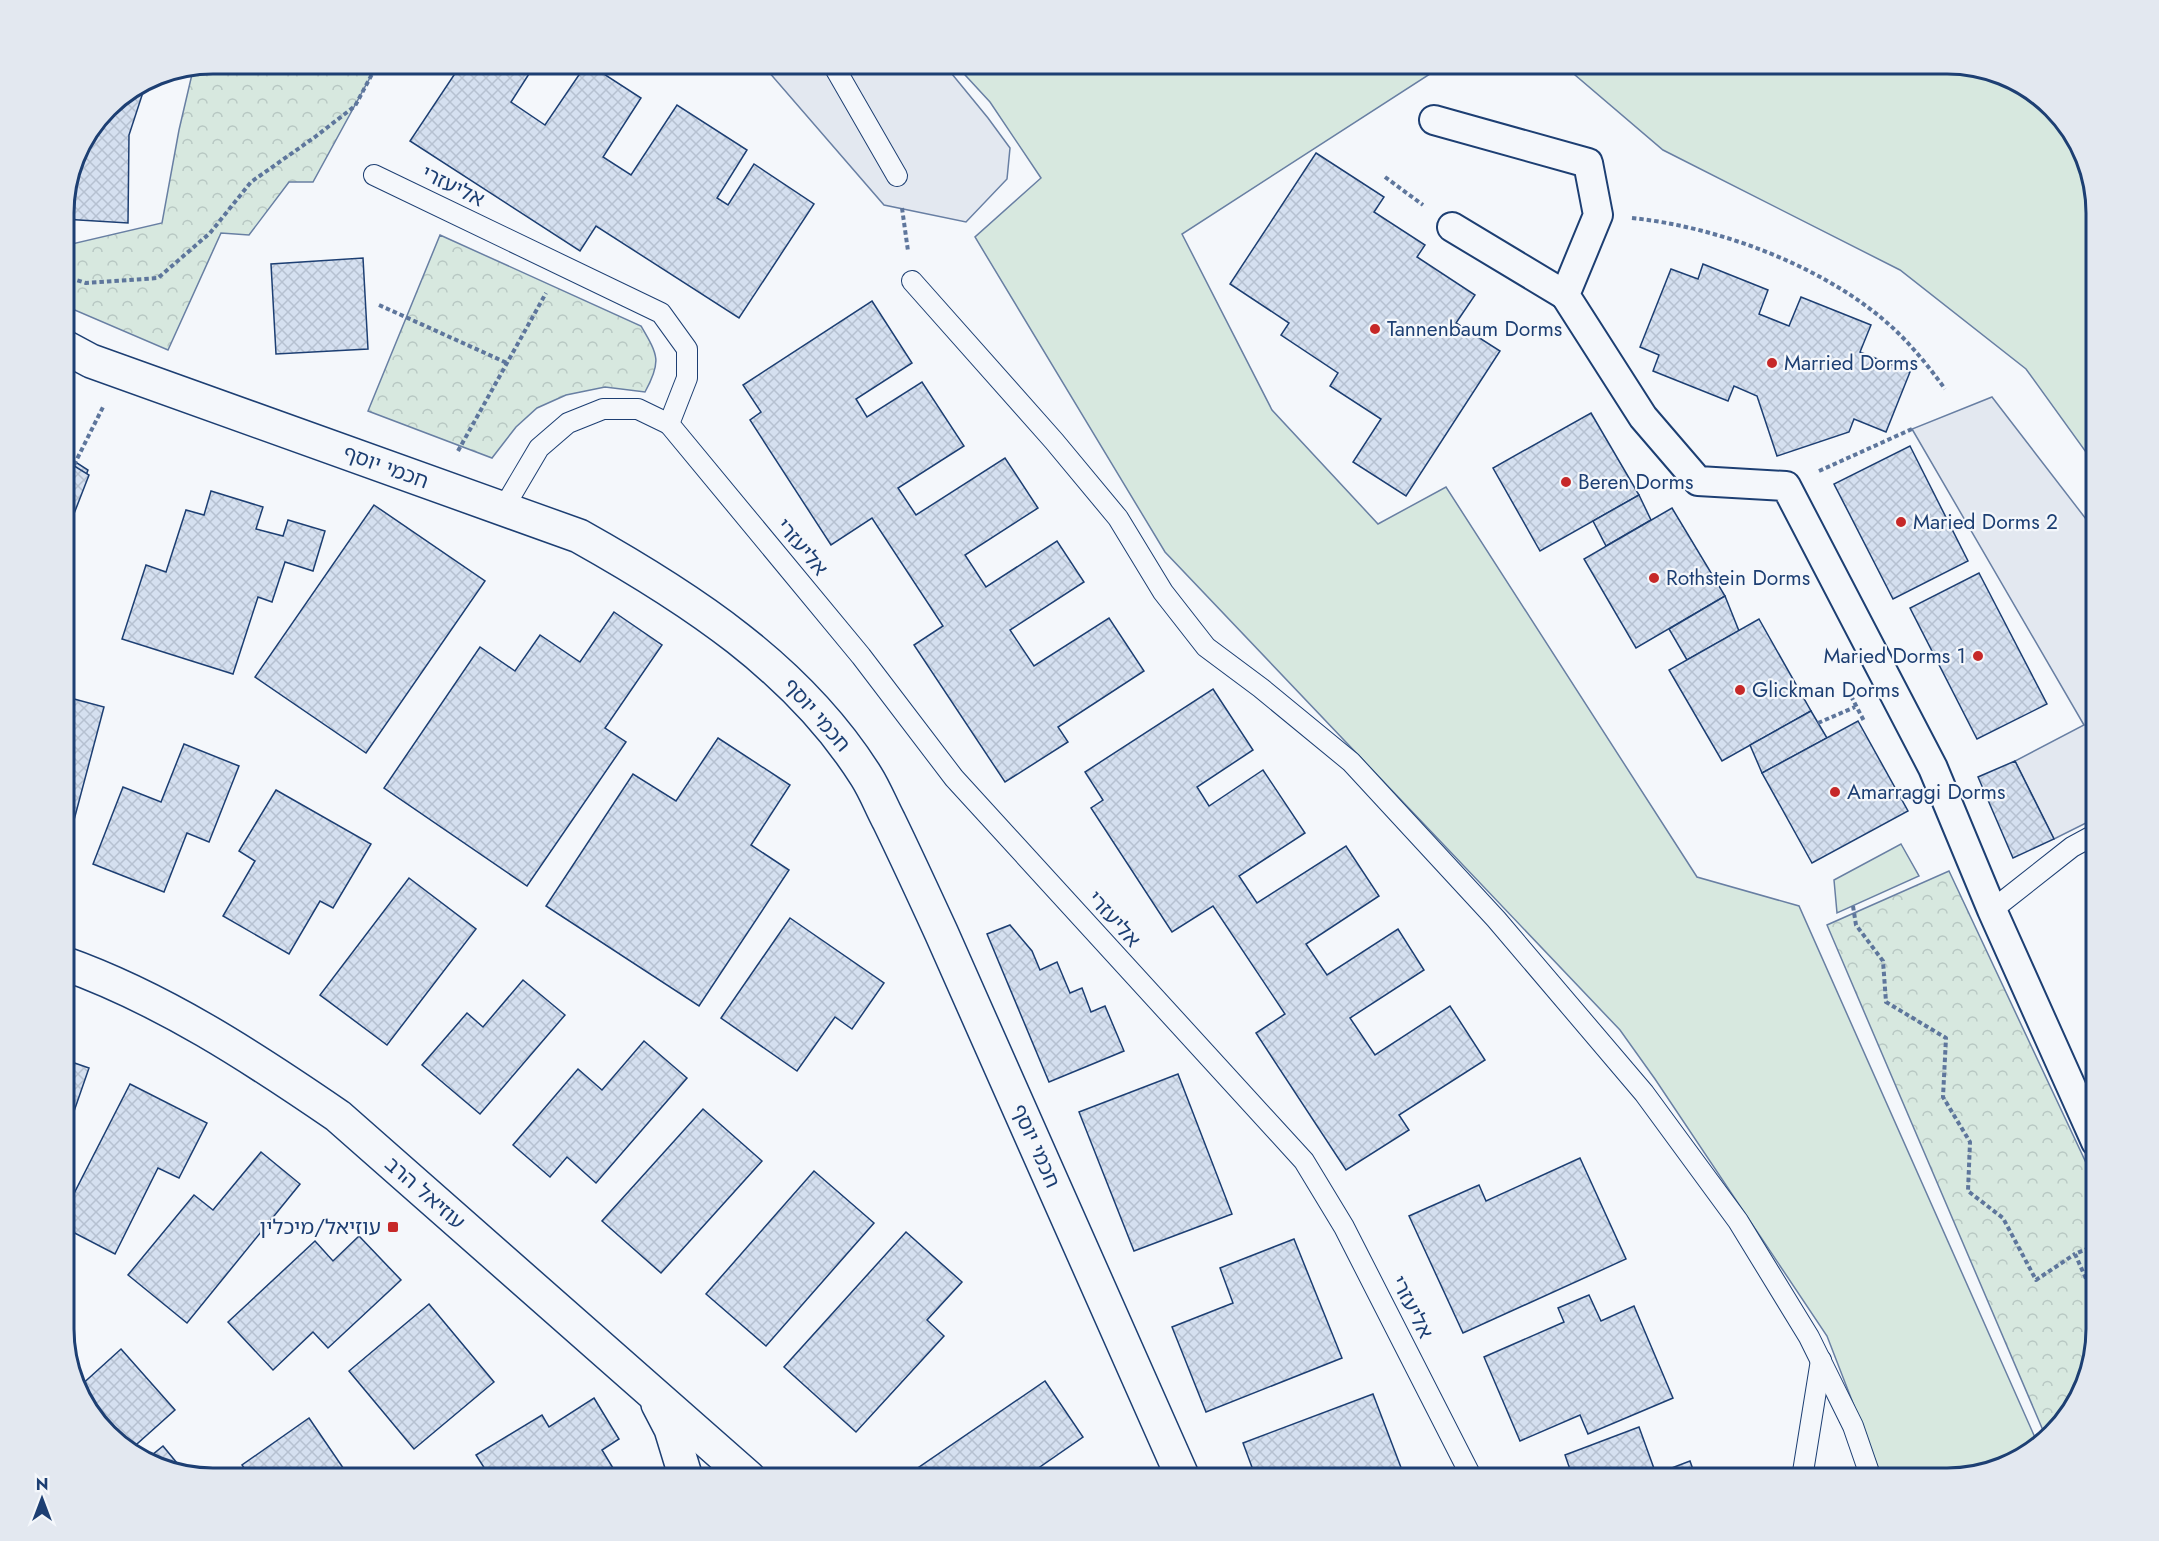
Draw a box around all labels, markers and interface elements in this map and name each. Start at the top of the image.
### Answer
street label: אליעזרי [416,158,490,214]
place label: Tannenbaum Dorms [1387,314,1562,344]
marker: Tannenbaum Dorms [1368,322,1382,336]
place label: Married Dorms [1784,348,1918,378]
marker: Married Dorms [1765,356,1779,370]
street label: חכמי יוסף [339,438,433,496]
place label: Beren Dorms [1578,467,1693,497]
marker: Beren Dorms [1559,475,1573,489]
place label: Maried Dorms 2 [1913,507,2058,537]
street label: אליעזרי [769,512,835,582]
marker: Maried Dorms 2 [1894,515,1908,529]
place label: Rothstein Dorms [1666,563,1810,593]
marker: Rothstein Dorms [1647,571,1661,585]
place label: Maried Dorms 1 [1824,641,1966,671]
marker: Maried Dorms 1 [1971,649,1985,663]
street label: חכמי יוסף [776,672,858,758]
place label: Glickman Dorms [1752,675,1899,705]
marker: Glickman Dorms [1733,683,1747,697]
place label: Amarraggi Dorms [1847,777,2005,807]
marker: Amarraggi Dorms [1828,785,1842,799]
street label: אליעזרי [1080,884,1148,954]
street label: חכמי יוסף [1004,1099,1068,1193]
street label: עוזיאל הרב [378,1150,472,1236]
place label: עוזיאל/מיכלין [259,1212,381,1242]
marker: עוזיאל/מיכלין [386,1220,400,1234]
street label: אליעזרי [1383,1270,1441,1344]
north arrow [12,1469,72,1529]
text: N [36,1473,48,1496]

